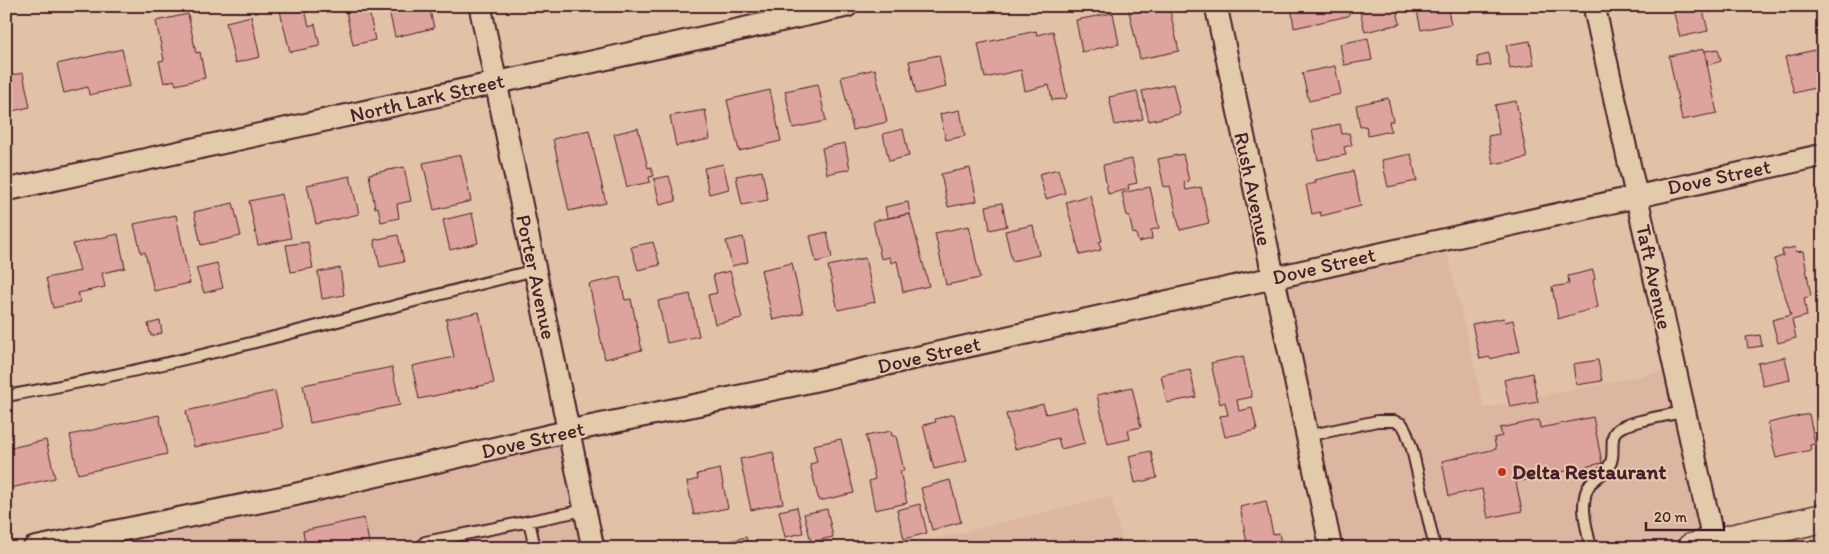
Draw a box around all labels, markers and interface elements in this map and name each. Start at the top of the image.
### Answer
street label: North Lark Street [347,68,507,127]
street label: Rush Avenue [1229,130,1278,248]
street label: Dove Street [1665,153,1773,200]
street label: Porter Avenue [511,212,562,342]
street label: Taft Avenue [1631,222,1678,332]
street label: Dove Street [1270,241,1378,290]
street label: Dove Street [875,330,983,379]
street label: Dove Street [479,415,587,464]
place label: Delta Restaurant [1512,459,1666,484]
marker: Delta Restaurant [1496,466,1508,478]
scale bar [1646,499,1724,531]
text: 20 m [1654,508,1688,526]

